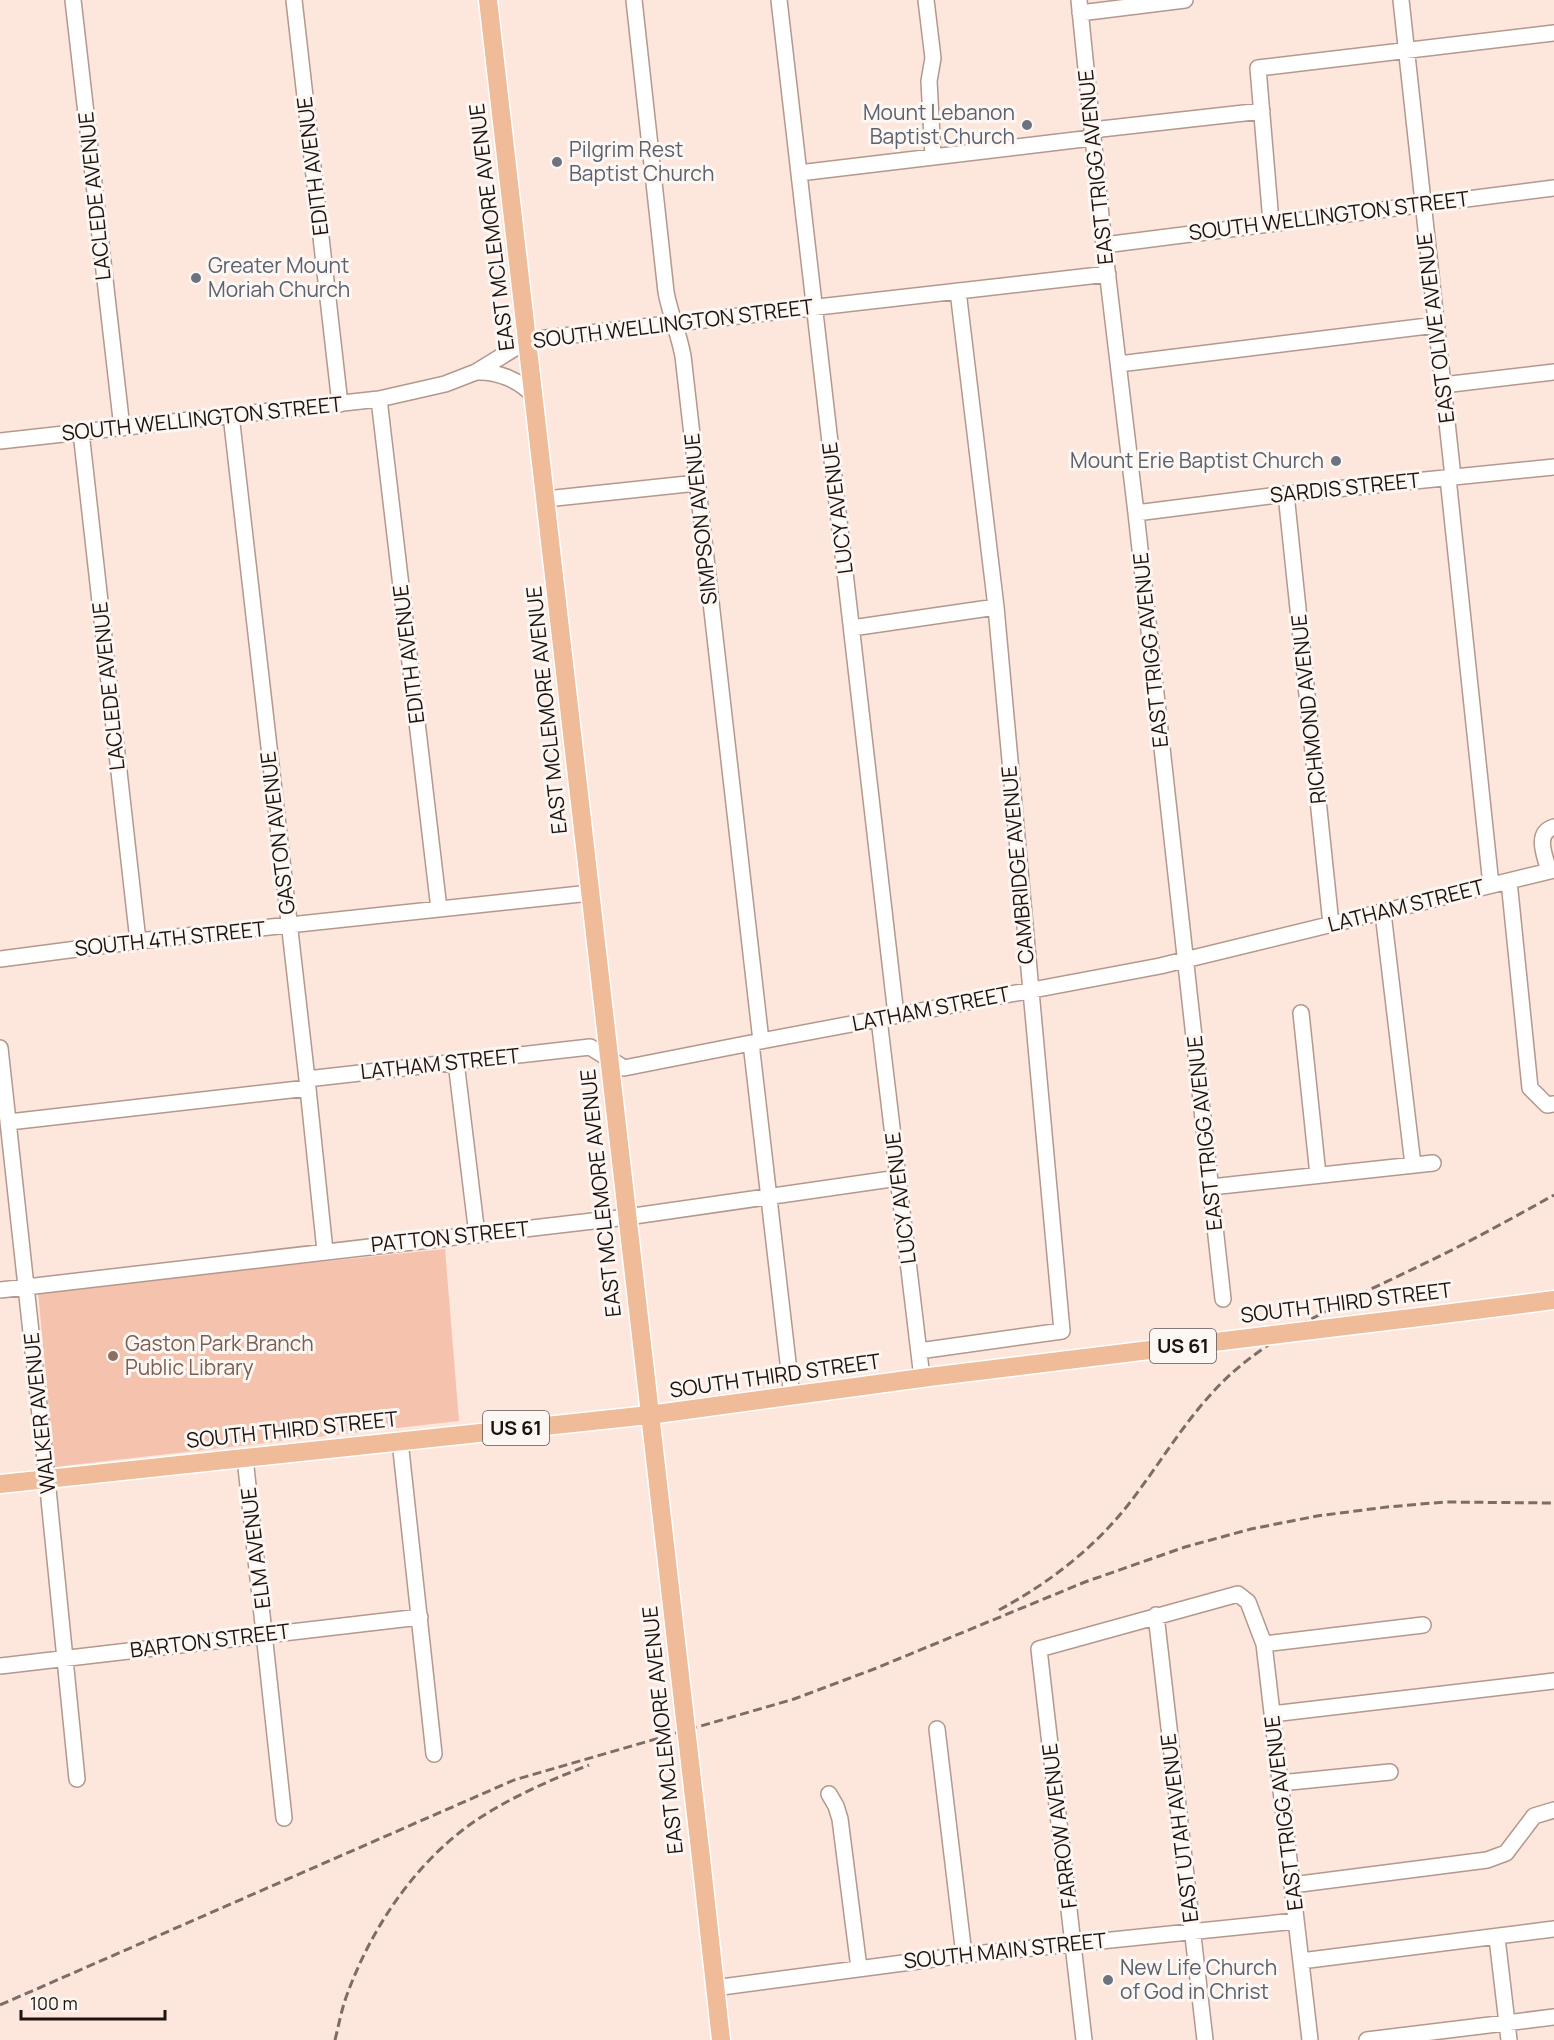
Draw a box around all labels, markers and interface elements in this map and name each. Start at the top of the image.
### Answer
street label: EAST TRIGG AVENUE [1071,68,1119,266]
street label: EDITH AVENUE [290,95,334,237]
place label: Mount Lebanon Baptist Church [863,98,1015,150]
street label: EAST MCLEMORE AVENUE [462,102,520,352]
street label: LACLEDE AVENUE [71,111,117,282]
marker: Mount Lebanon Baptist Church [1020,118,1034,132]
place label: Pilgrim Rest Baptist Church [569,135,714,187]
marker: Pilgrim Rest Baptist Church [550,155,564,169]
street label: SOUTH WELLINGTON STREET [1187,184,1471,246]
street label: EAST OLIVE AVENUE [1409,232,1461,425]
place label: Greater Mount Moriah Church [208,251,350,303]
marker: Greater Mount Moriah Church [189,271,203,285]
street label: SOUTH WELLINGTON STREET [531,292,815,354]
street label: SOUTH WELLINGTON STREET [60,389,344,447]
street label: SIMPSON AVENUE [677,432,723,606]
street label: LUCY AVENUE [815,441,859,576]
place label: Mount Erie Baptist Church [1070,446,1324,474]
marker: Mount Erie Baptist Church [1329,454,1343,468]
street label: SARDIS STREET [1268,465,1422,509]
street label: EAST TRIGG AVENUE [1126,551,1174,749]
street label: EDITH AVENUE [386,583,430,725]
street label: EAST MCLEMORE AVENUE [519,585,573,835]
street label: LACLEDE AVENUE [85,601,131,772]
street label: RICHMOND AVENUE [1284,613,1332,805]
street label: GASTON AVENUE [253,750,301,916]
street label: CAMBRIDGE AVENUE [994,765,1040,966]
street label: LATHAM STREET [1325,872,1487,938]
street label: SOUTH 4TH STREET [73,914,267,962]
street label: LATHAM STREET [850,979,1012,1037]
street label: EAST TRIGG AVENUE [1180,1034,1228,1232]
street label: LATHAM STREET [359,1041,521,1085]
street label: EAST MCLEMORE AVENUE [573,1068,627,1318]
street label: LUCY AVENUE [878,1131,922,1266]
street label: PATTON STREET [369,1214,531,1258]
street label: SOUTH THIRD STREET [1239,1275,1454,1329]
place label: Gaston Park Branch Public Library [125,1329,314,1381]
road number: US 61 [1150,1329,1216,1363]
street label: WALKER AVENUE [17,1331,61,1495]
street label: SOUTH THIRD STREET [668,1346,882,1404]
marker: Gaston Park Branch Public Library [106,1349,120,1363]
street label: SOUTH THIRD STREET [185,1404,399,1454]
road number: US 61 [483,1411,549,1445]
street label: ELM AVENUE [234,1486,276,1610]
street label: EAST MCLEMORE AVENUE [635,1605,689,1855]
street label: BARTON STREET [128,1616,292,1664]
street label: EAST TRIGG AVENUE [1257,1714,1309,1912]
street label: EAST UTAH AVENUE [1154,1732,1204,1924]
street label: FARROW AVENUE [1035,1742,1083,1910]
street label: SOUTH MAIN STREET [902,1925,1108,1975]
place label: New Life Church of God in Christ [1120,1953,1277,2005]
marker: New Life Church of God in Christ [1101,1973,1115,1987]
scale bar [21,1983,165,2021]
text: 100 m [30,1991,78,2015]

